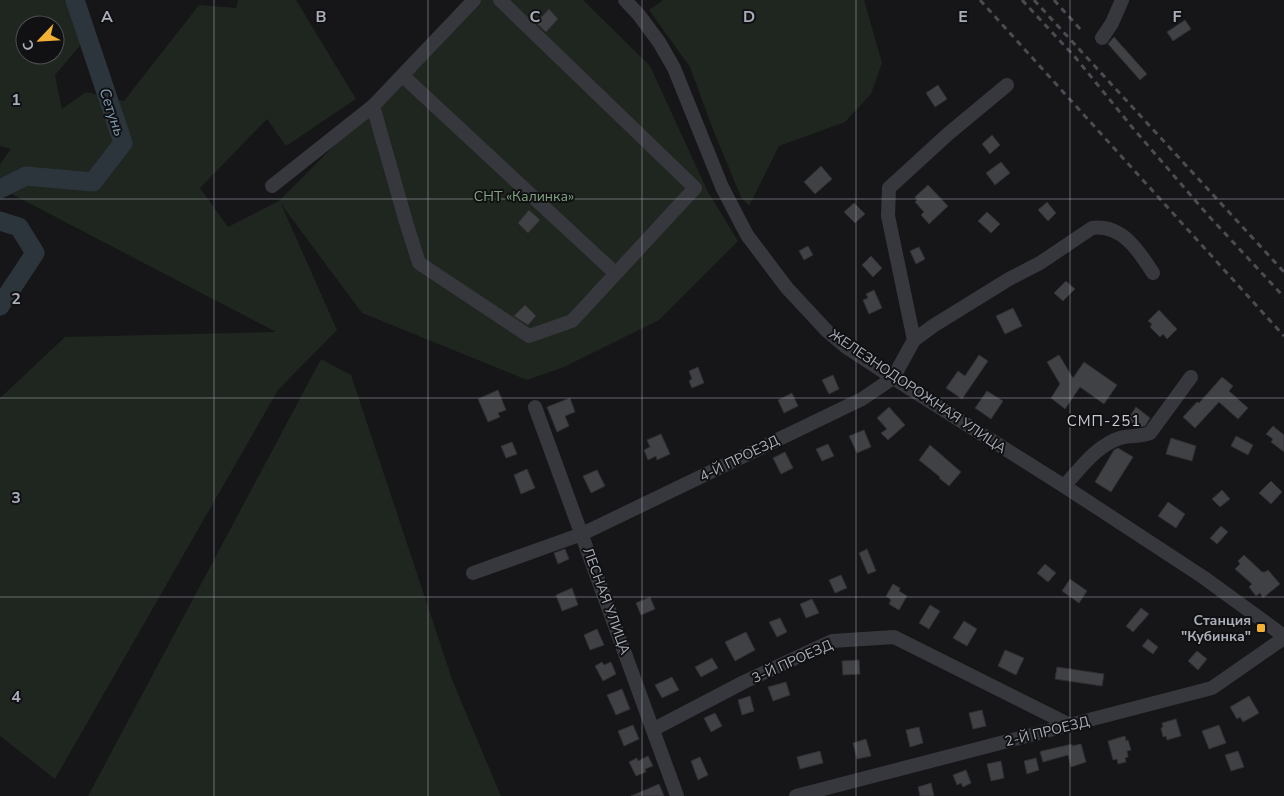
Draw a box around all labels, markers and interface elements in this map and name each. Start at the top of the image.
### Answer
text: A [101,6,113,28]
text: B [315,6,327,28]
text: C [530,6,541,28]
text: D [743,6,755,28]
text: E [958,6,968,28]
text: F [1173,6,1182,28]
north arrow [15,15,65,65]
text: С [18,37,39,54]
water label: Сетунь [94,85,130,139]
text: 1 [11,89,21,111]
park label: СНТ «Калинка» [474,187,574,206]
text: 2 [11,288,21,310]
street label: ЖЕЛЕЗНОДОРОЖНАЯ УЛИЦА [825,325,1010,458]
district label: СМП-251 [1067,411,1141,431]
street label: 4-Й ПРОЕЗД [696,431,782,486]
text: 3 [11,487,21,509]
street label: ЛЕСНАЯ УЛИЦА [578,545,635,657]
place label: Станция "Кубинка" [1181,611,1251,646]
marker: Станция "Кубинка" [1255,622,1267,634]
street label: 3-Й ПРОЕЗД [749,635,836,688]
text: 4 [11,686,21,708]
street label: 2-Й ПРОЕЗД [1003,712,1091,751]

